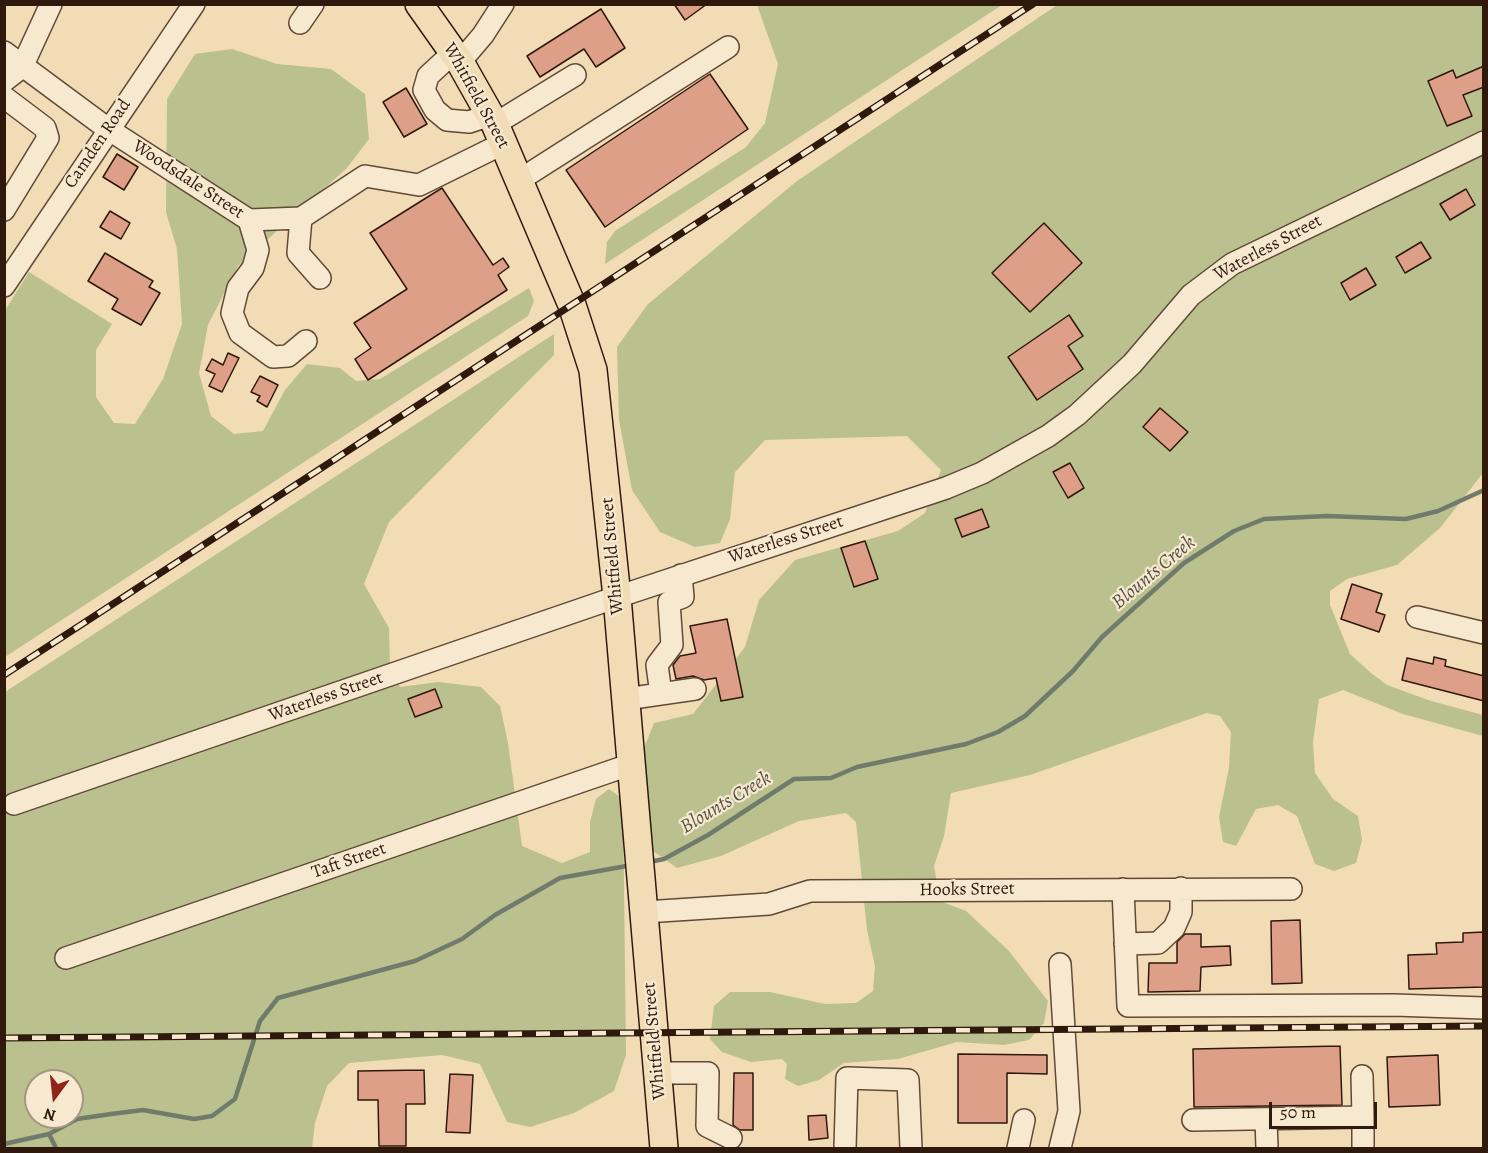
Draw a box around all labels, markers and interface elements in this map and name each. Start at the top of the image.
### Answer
street label: Whitfield Street [438,39,514,153]
street label: Camden Road [60,95,136,193]
street label: Woodsdale Street [128,136,248,224]
street label: Waterless Street [1210,210,1326,286]
street label: Whitfield Street [597,496,629,616]
street label: Waterless Street [726,511,846,569]
water label: Blounts Creek [1107,531,1201,615]
street label: Waterless Street [266,667,386,727]
water label: Blounts Creek [676,767,776,839]
street label: Taft Street [309,838,389,884]
street label: Hooks Street [919,878,1015,902]
street label: Whitfield Street [639,981,671,1101]
north arrow [24,1069,84,1129]
scale bar [1272,1090,1380,1128]
text: 50 m [1280,1100,1316,1124]
text: N [41,1102,58,1127]

